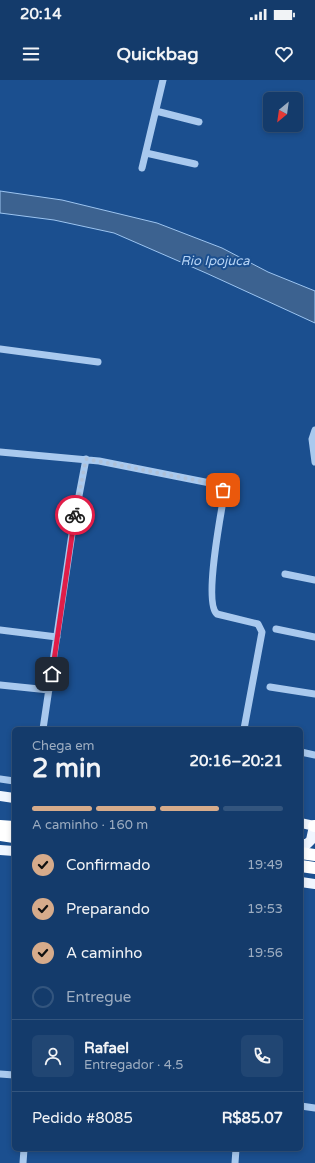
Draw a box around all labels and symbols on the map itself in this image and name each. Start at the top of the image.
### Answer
north arrow [263,92,303,132]
water label: Rio Ipojuca [181,253,250,269]
pin [206,473,240,507]
courier [55,495,95,535]
pin [35,657,69,691]

